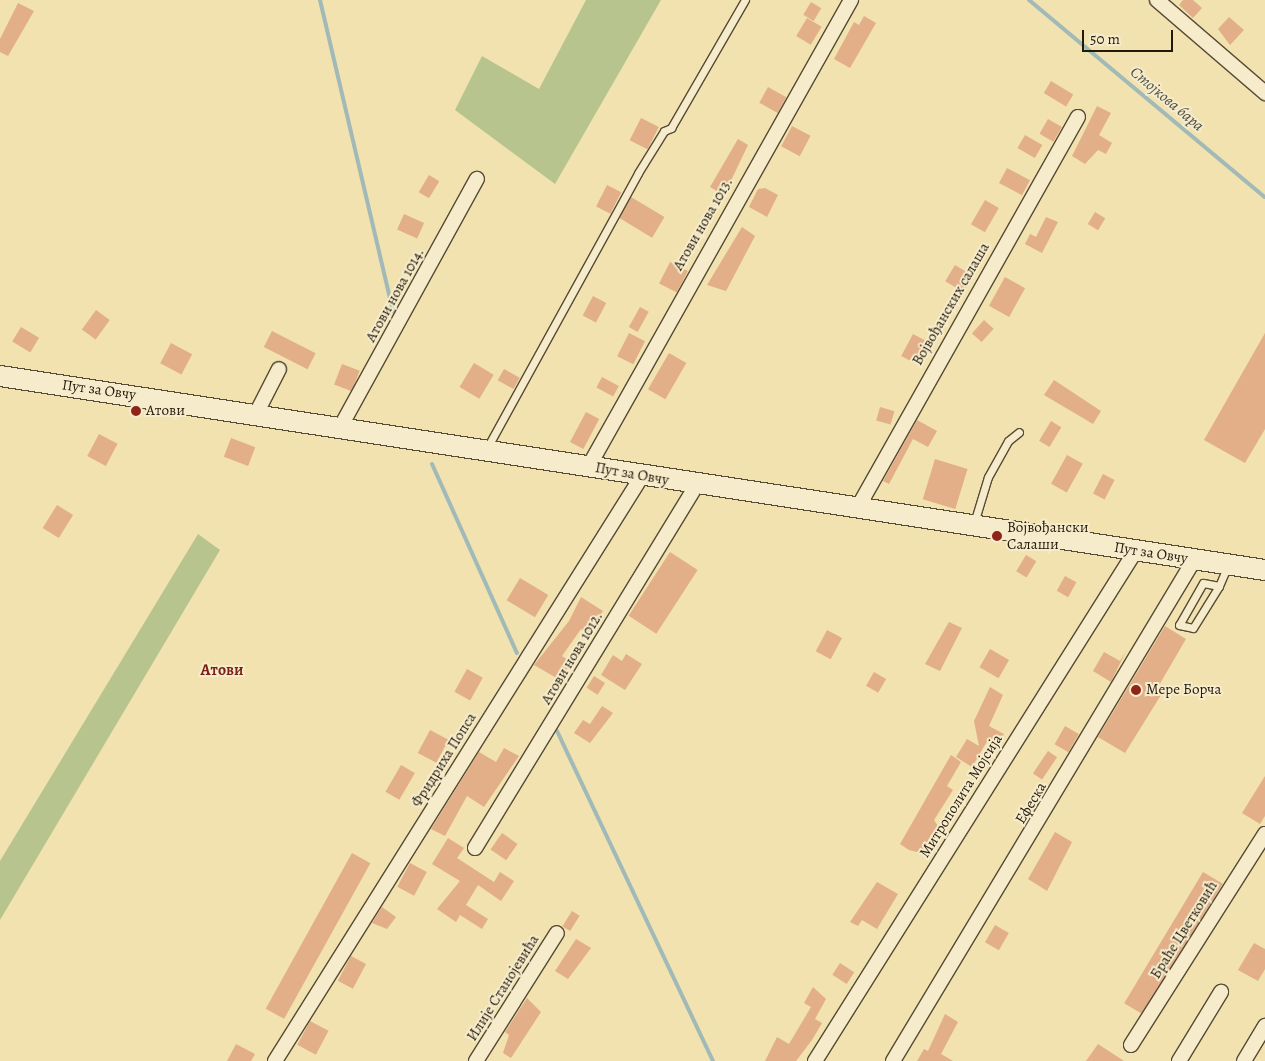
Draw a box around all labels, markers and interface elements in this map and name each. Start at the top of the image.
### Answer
scale bar [1085,20,1176,52]
text: 50 m [1090,29,1120,49]
water label: Стојкова бара [1126,63,1208,135]
street label: Атови нова 1013. [669,174,737,274]
street label: Војвођанских салаша [909,239,993,369]
street label: Атови нова 1014. [362,245,428,345]
street label: Пут за Овчу [61,376,137,404]
place label: Атови [146,402,185,420]
marker: Атови [130,405,142,417]
street label: Пут за Овчу [594,459,670,489]
place label: Војвођански Салаши [1007,518,1089,553]
marker: Војвођански Салаши [991,530,1003,542]
street label: Пут за Овчу [1113,538,1189,568]
street label: Атови нова 1012. [537,608,607,708]
district label: Атови [201,660,243,680]
place label: Мере Борча [1146,681,1221,699]
marker: Мере Борча [1130,684,1142,696]
street label: Фридриха Попса [408,709,480,811]
street label: Митрополита Мојсија [916,731,1006,861]
street label: Ефеска [1012,779,1050,827]
street label: Браће Цветковић [1147,878,1221,982]
street label: Илије Станојевића [463,932,543,1044]

